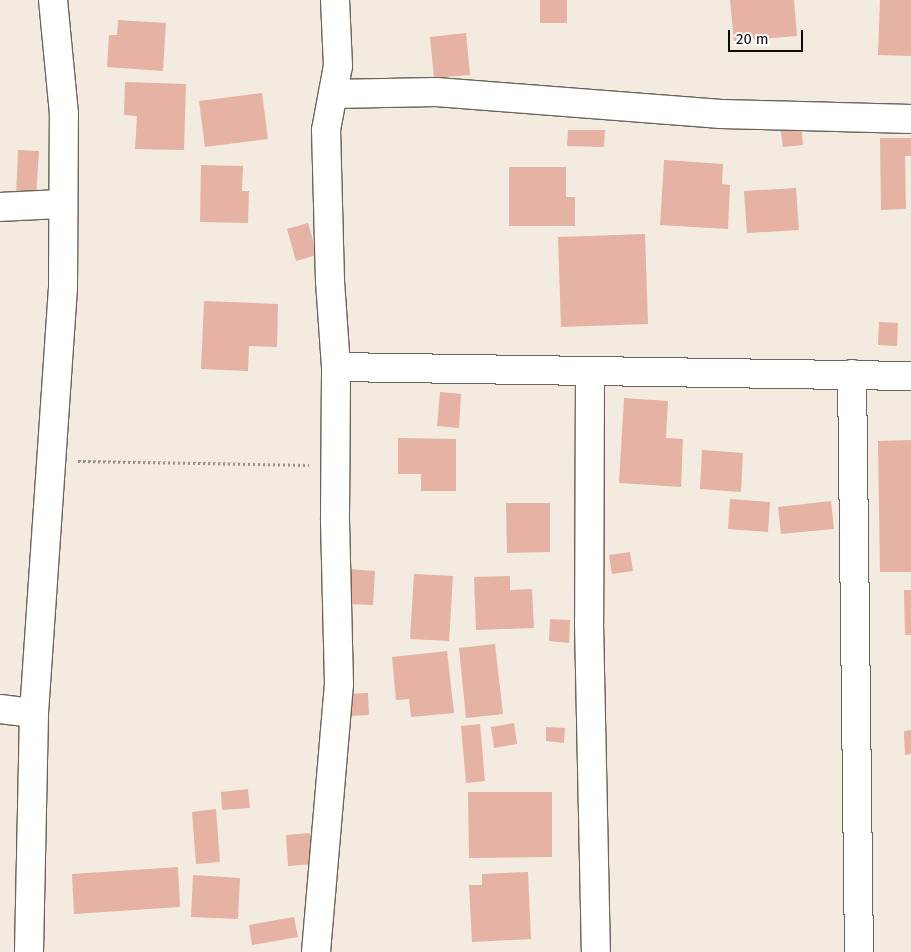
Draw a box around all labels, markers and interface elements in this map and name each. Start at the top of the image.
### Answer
scale bar [731,20,806,52]
text: 20 m [736,30,769,48]

